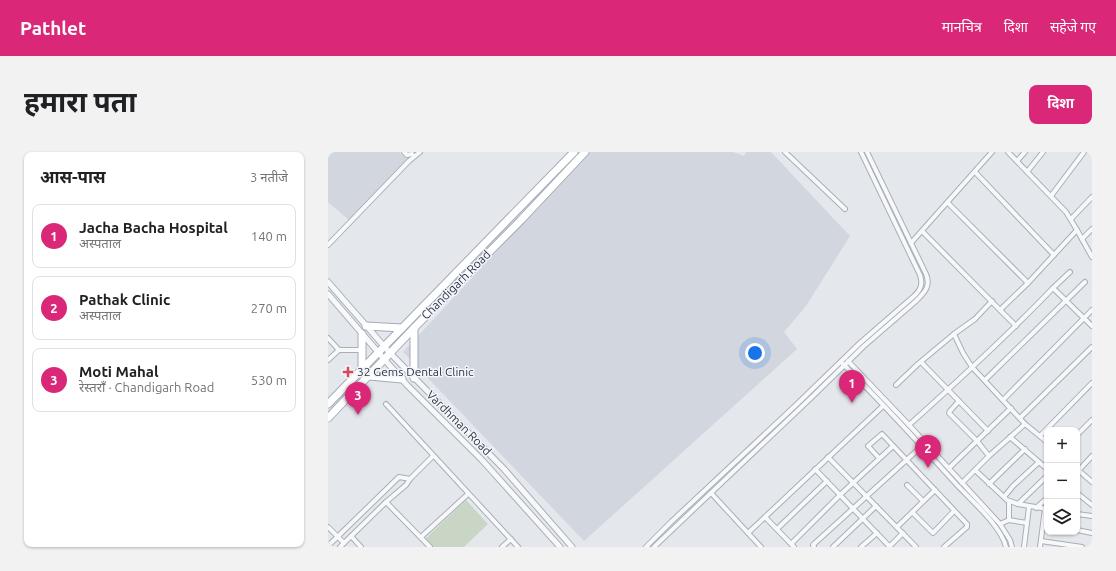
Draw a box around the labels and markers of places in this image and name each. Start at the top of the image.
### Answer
place label: 32 Gems Dental Clinic [357,365,474,378]
marker: 32 Gems Dental Clinic [342,366,354,378]
pin: 1 [839,370,865,403]
pin: 3 [345,382,371,415]
pin: 2 [915,435,941,468]

